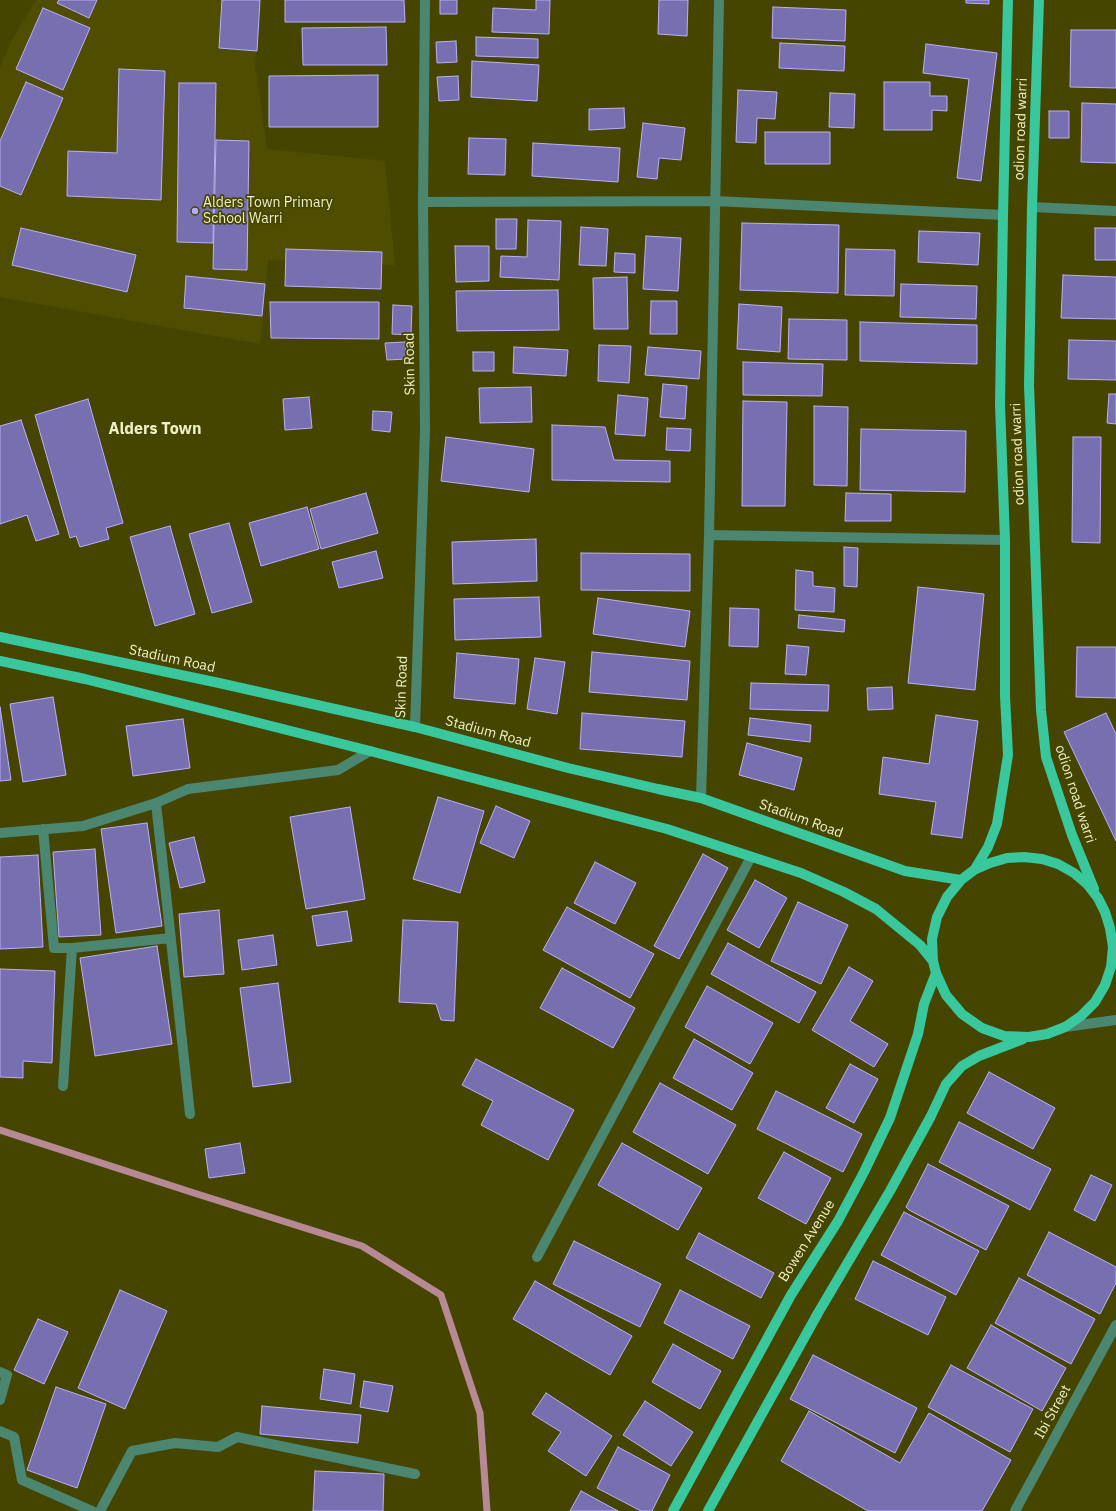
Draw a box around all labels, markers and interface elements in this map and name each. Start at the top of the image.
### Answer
street label: odion road warri [1011,78,1031,180]
place label: Alders Town Primary School Warri [203,195,333,228]
marker: Alders Town Primary School Warri [190,206,200,216]
street label: Skin Road [401,333,419,395]
street label: odion road warri [1008,403,1028,505]
district label: Alders Town [109,419,201,439]
street label: Stadium Road [127,642,217,676]
street label: Skin Road [393,655,411,719]
street label: Stadium Road [443,713,533,751]
street label: odion road warri [1051,743,1099,845]
street label: Stadium Road [757,796,845,842]
street label: Bowen Avenue [775,1197,839,1285]
street label: Ibi Street [1031,1382,1075,1442]

